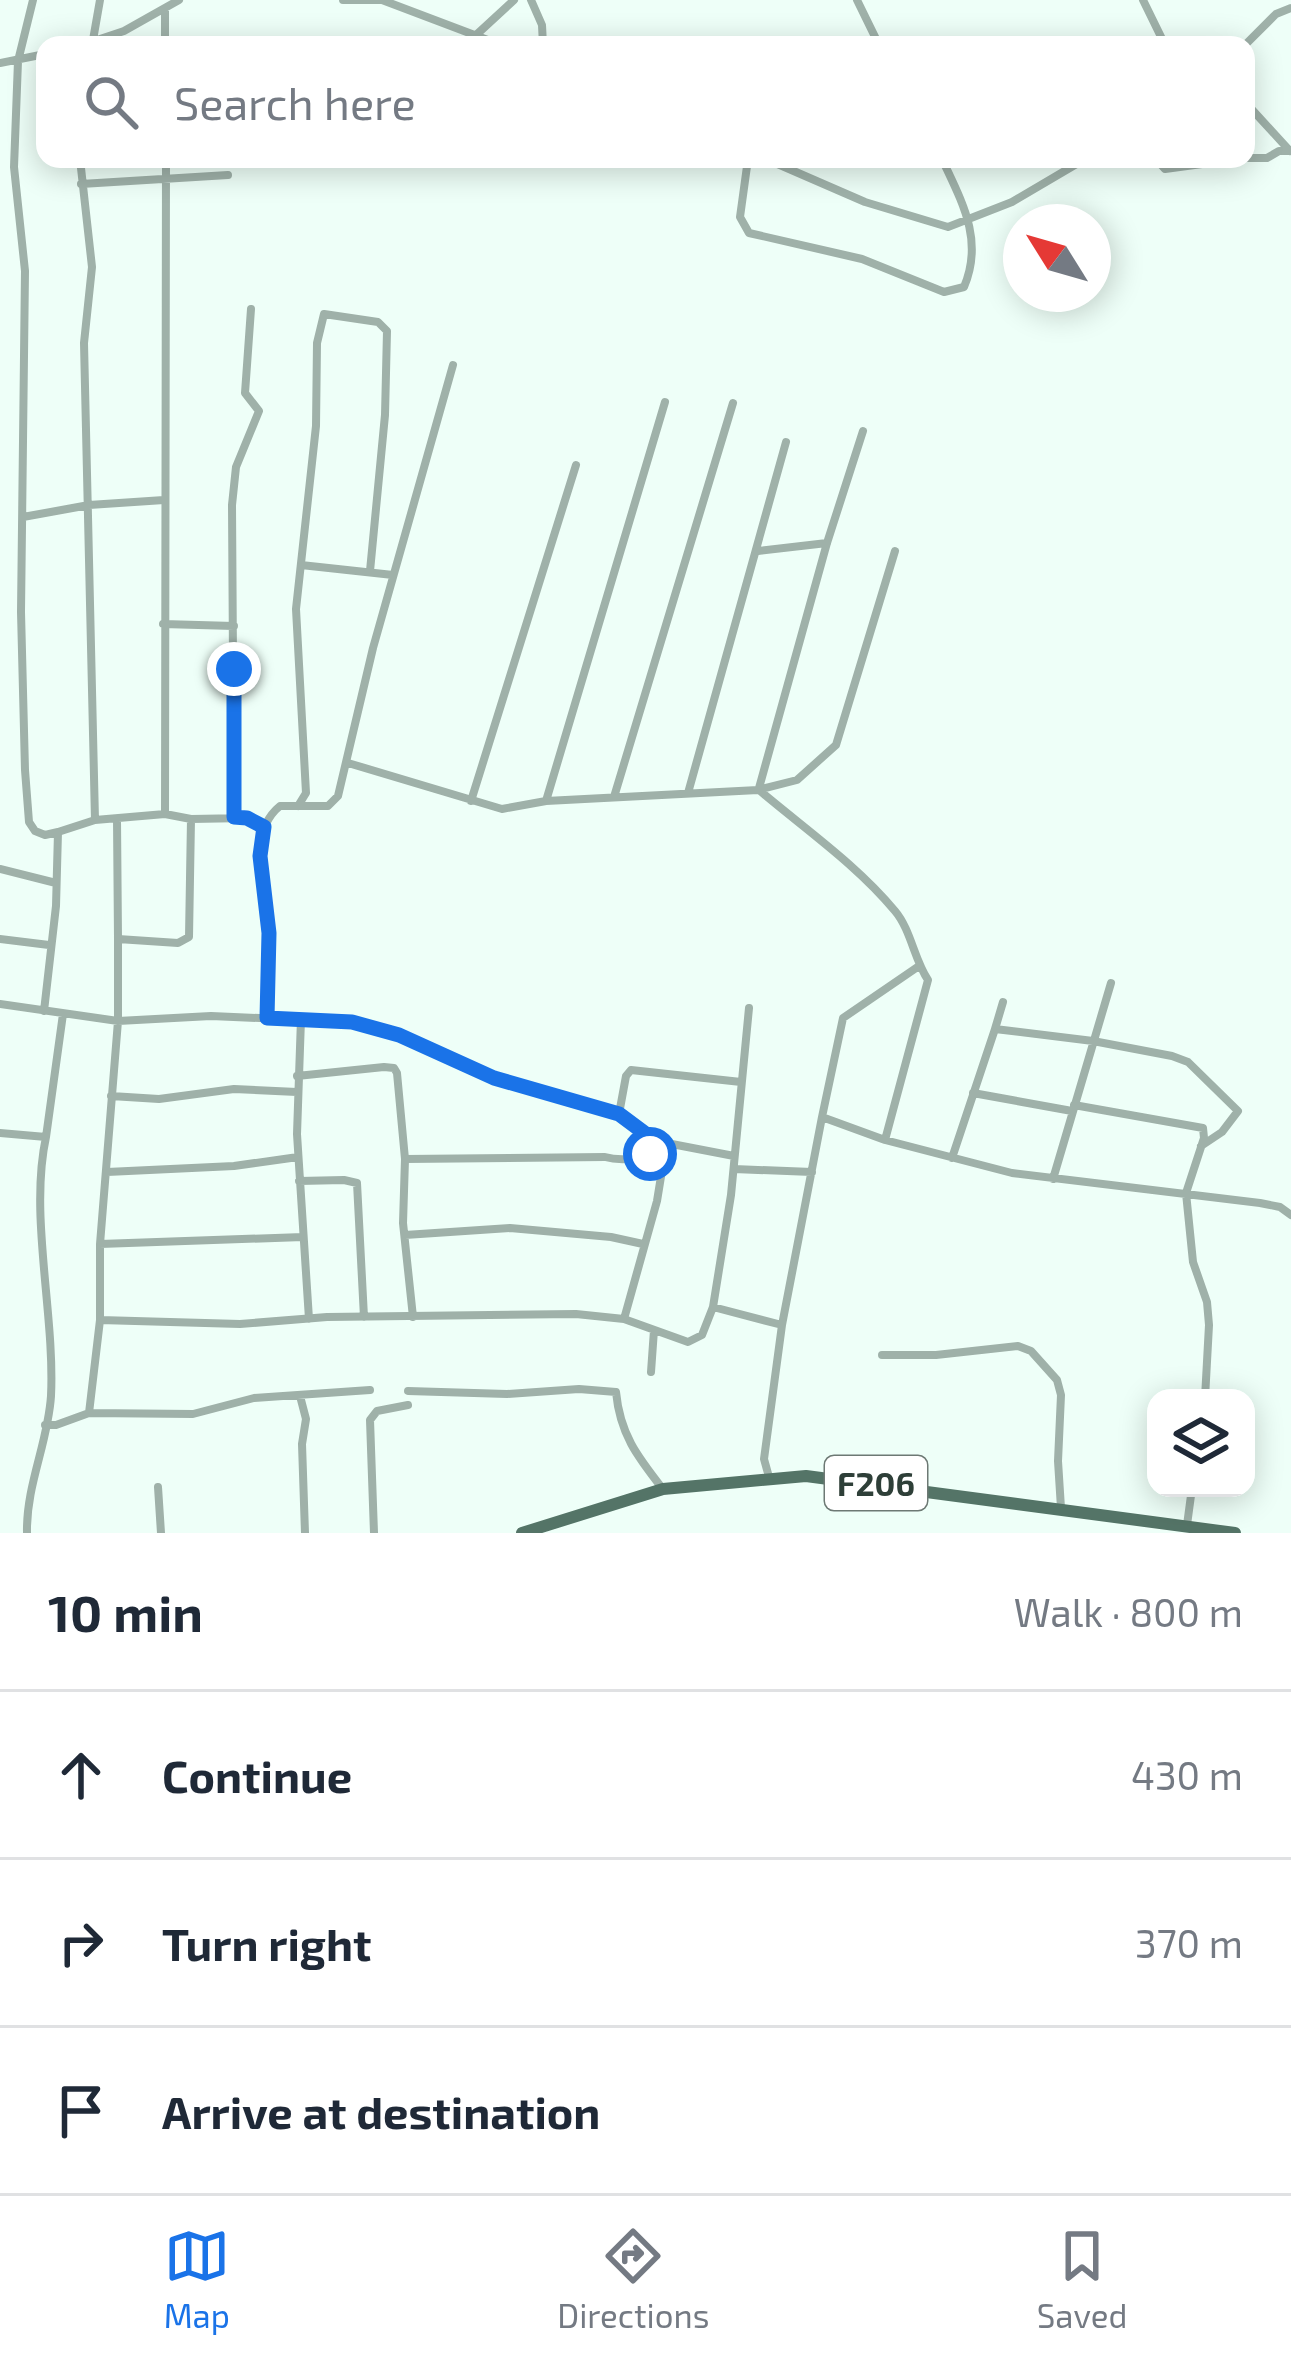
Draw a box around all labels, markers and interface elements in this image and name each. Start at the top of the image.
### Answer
search box [36,36,1255,168]
icon: search [78,69,144,135]
text: Search here [174,75,416,129]
north arrow [1003,204,1111,312]
route end [207,642,261,696]
route start [623,1127,677,1181]
map controls [1147,1389,1255,1497]
button: layers [1147,1389,1255,1497]
road number: F206 [825,1456,927,1510]
text: 10 min [48,1581,203,1642]
text: Walk · 800 m [1014,1588,1243,1635]
icon: ahead [48,1742,114,1808]
text: Continue [162,1748,352,1802]
text: 430 m [1131,1751,1243,1798]
icon: right [48,1910,114,1976]
text: Turn right [162,1916,371,1970]
text: 370 m [1135,1919,1243,1966]
icon: arrive [48,2078,114,2144]
text: Arrive at destination [162,2084,600,2138]
tab: Map [164,2223,230,2335]
tab: Directions [557,2223,709,2335]
tab: Saved [1037,2223,1127,2335]

